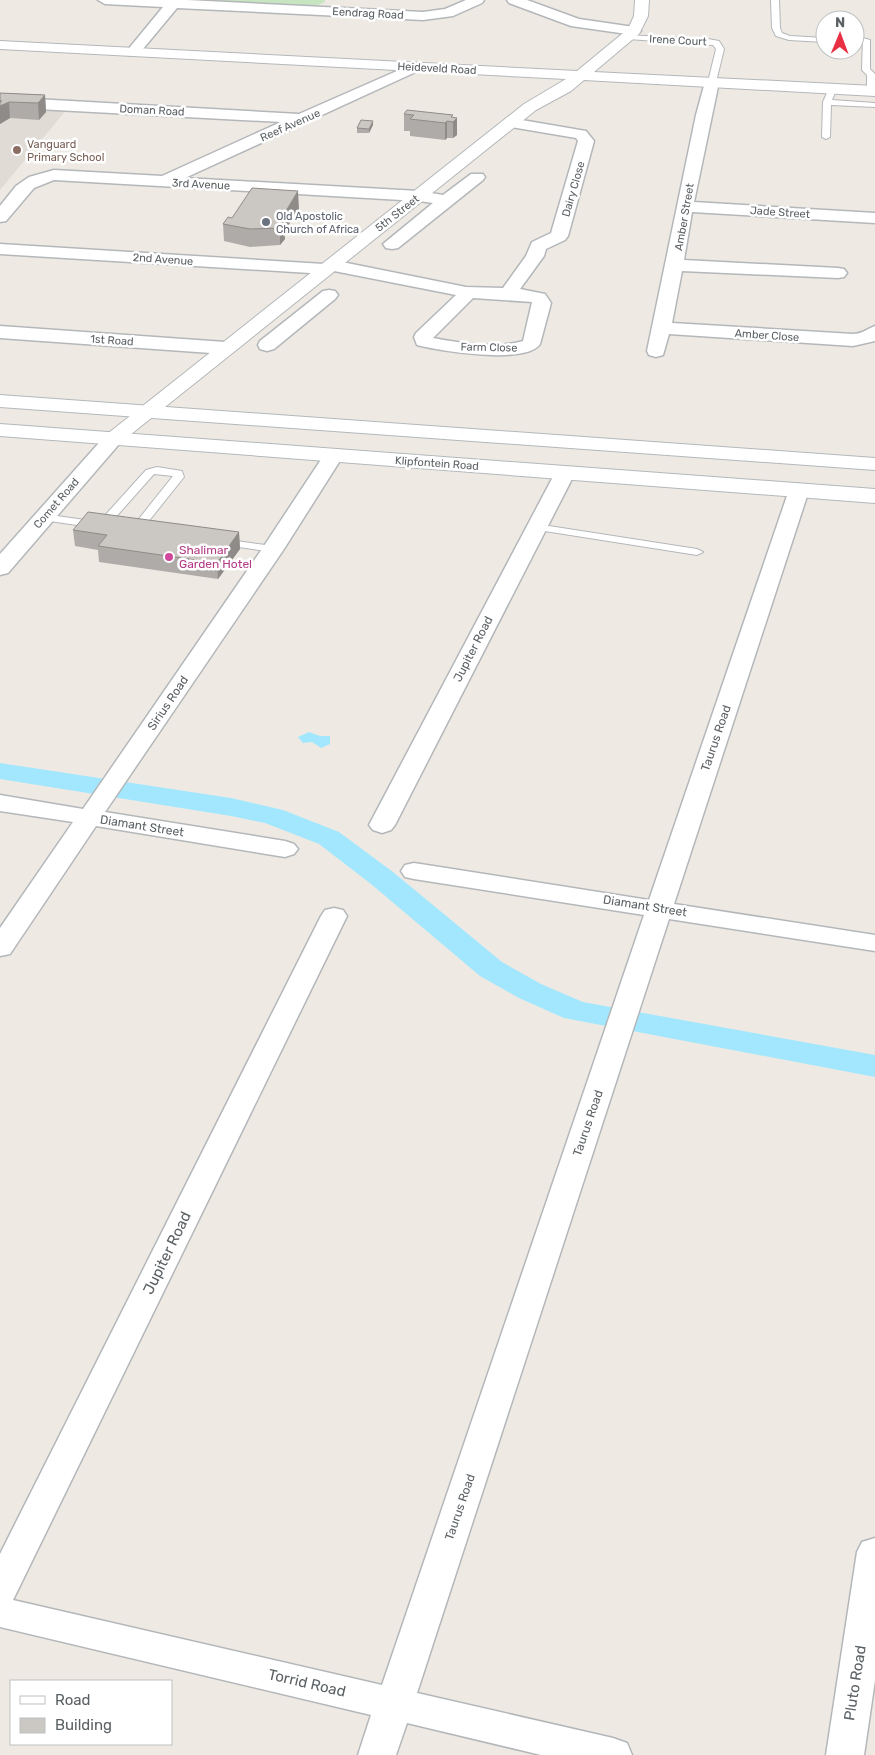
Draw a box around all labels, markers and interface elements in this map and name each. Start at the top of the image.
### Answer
street label: Eendrag Road [332,5,404,22]
north arrow [815,10,865,60]
text: N [835,14,845,31]
street label: Irene Court [649,33,708,49]
street label: Heideveld Road [397,60,477,77]
street label: Doman Road [119,102,185,119]
street label: Reef Avenue [258,106,322,144]
place label: Vanguard Primary School [27,138,104,164]
marker: Vanguard Primary School [11,144,23,156]
street label: Dairy Close [559,160,588,218]
street label: 3rd Avenue [172,176,230,193]
street label: Amber Street [672,182,697,252]
street label: 5th Street [373,192,422,235]
street label: Jade Street [749,204,811,221]
place label: Old Apostolic Church of Africa [276,210,359,236]
marker: Old Apostolic Church of Africa [260,216,272,228]
street label: 2nd Avenue [132,251,194,268]
street label: Amber Close [734,327,800,344]
street label: 1st Road [90,333,134,348]
street label: Farm Close [460,341,518,354]
street label: Klipfontein Road [395,454,479,473]
street label: Comet Road [31,475,82,531]
place label: Shalimar Garden Hotel [179,543,252,571]
marker: Shalimar Garden Hotel [163,551,175,563]
street label: Jupiter Road [450,614,496,684]
street label: Sirius Road [145,673,191,733]
street label: Taurus Road [698,703,734,773]
street label: Diamant Street [99,812,185,840]
street label: Diamant Street [602,892,688,920]
street label: Taurus Road [570,1088,606,1158]
street label: Jupiter Road [139,1209,195,1297]
street label: Taurus Road [442,1472,478,1542]
street label: Pluto Road [840,1644,870,1722]
street label: Torrid Road [266,1665,348,1701]
legend [10,1680,172,1745]
text: Road [55,1691,91,1709]
text: Building [55,1716,112,1734]

